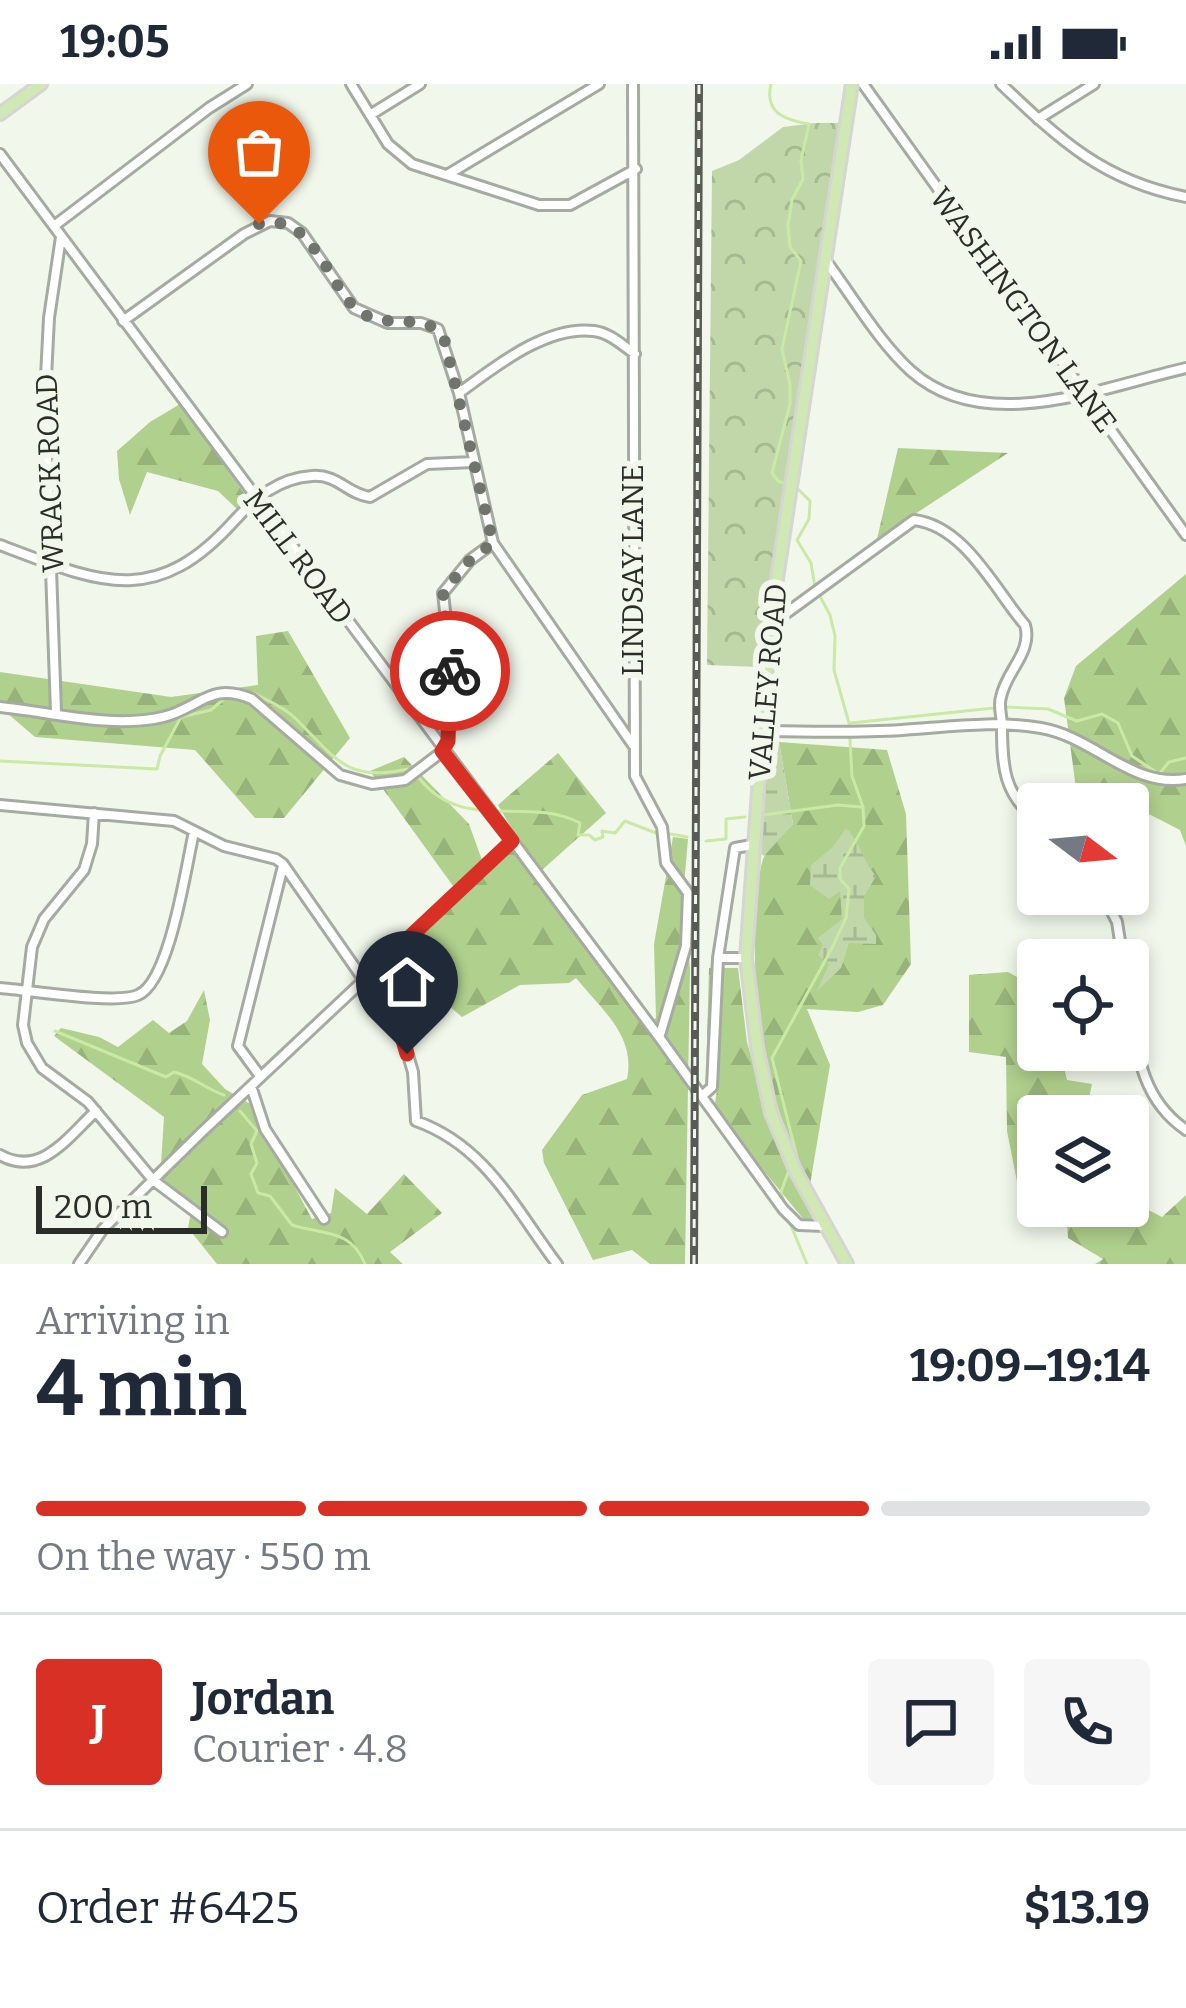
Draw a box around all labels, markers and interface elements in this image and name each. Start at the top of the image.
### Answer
text: 19:05 [60,15,170,69]
pin [208,101,310,224]
icon: bag [226,119,292,185]
street label: WASHINGTON LANE [922,180,1124,440]
street label: WRACK ROAD [29,373,71,573]
street label: LINDSAY LANE [615,464,651,676]
street label: MILL ROAD [236,483,360,631]
street label: VALLEY ROAD [741,582,795,782]
courier [390,611,510,731]
icon: bike [417,638,483,704]
north arrow [1017,783,1149,915]
map controls [1017,783,1149,1227]
pin [356,931,458,1054]
button: locate [1017,939,1149,1071]
icon: home [374,949,440,1015]
button: layers [1017,1095,1149,1227]
scale bar [36,1180,207,1233]
text: 200 m [54,1187,152,1227]
text: Arriving in [36,1298,230,1344]
text: 19:09–19:14 [910,1339,1150,1393]
text: 4 min [36,1342,247,1436]
text: On the way · 550 m [36,1534,371,1580]
button: chat [868,1659,994,1785]
button: phone [1024,1659,1150,1785]
text: Jordan [192,1672,334,1726]
text: J [91,1695,107,1749]
text: Courier · 4.8 [192,1726,408,1772]
text: Order #6425 [36,1881,299,1935]
text: $13.19 [1024,1881,1150,1935]

